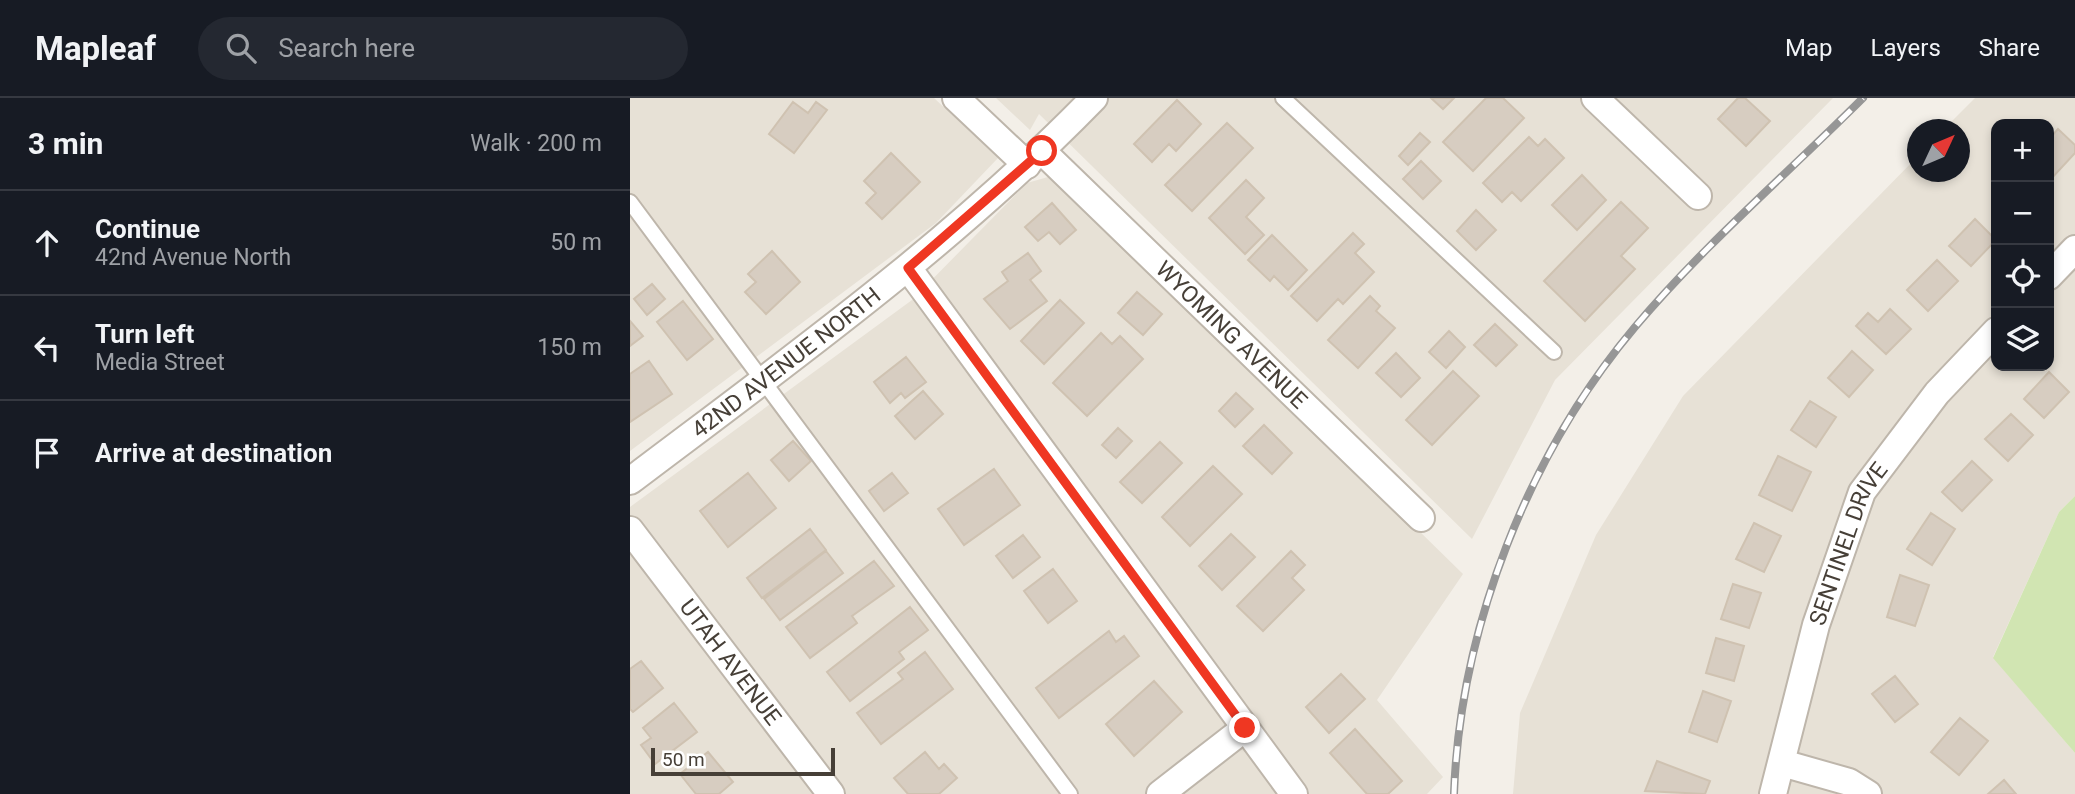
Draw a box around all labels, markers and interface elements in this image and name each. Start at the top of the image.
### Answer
search box [198,17,688,80]
text: Mapleaf [35,29,156,68]
icon: search [222,29,260,67]
text: Search here [278,33,415,63]
text: Map [1785,34,1833,62]
text: Layers [1871,34,1941,62]
text: Share [1979,34,2040,62]
north arrow [1907,119,1970,182]
map controls [1991,119,2054,371]
button: + [1991,119,2054,182]
text: 3 min [28,126,103,161]
text: Walk · 200 m [470,130,602,157]
route start [1026,135,1057,166]
button: − [1991,182,2054,245]
text: Continue [95,214,200,244]
icon: ahead [28,224,66,262]
text: 50 m [550,229,602,256]
text: 42nd Avenue North [95,244,291,271]
button: locate [1991,245,2054,308]
street label: WYOMING AVENUE [1150,256,1313,414]
street label: 42ND AVENUE NORTH [687,282,886,444]
button: layers [1991,308,2054,371]
text: Turn left [95,319,194,349]
icon: left [28,329,66,367]
text: 150 m [537,334,602,361]
text: Media Street [95,349,225,376]
icon: arrive [28,434,66,472]
text: Arrive at destination [95,438,332,468]
street label: SENTINEL DRIVE [1804,457,1894,629]
street label: UTAH AVENUE [674,594,787,731]
route end [1229,712,1260,743]
scale bar [651,745,835,777]
text: 50 m [662,748,705,771]

